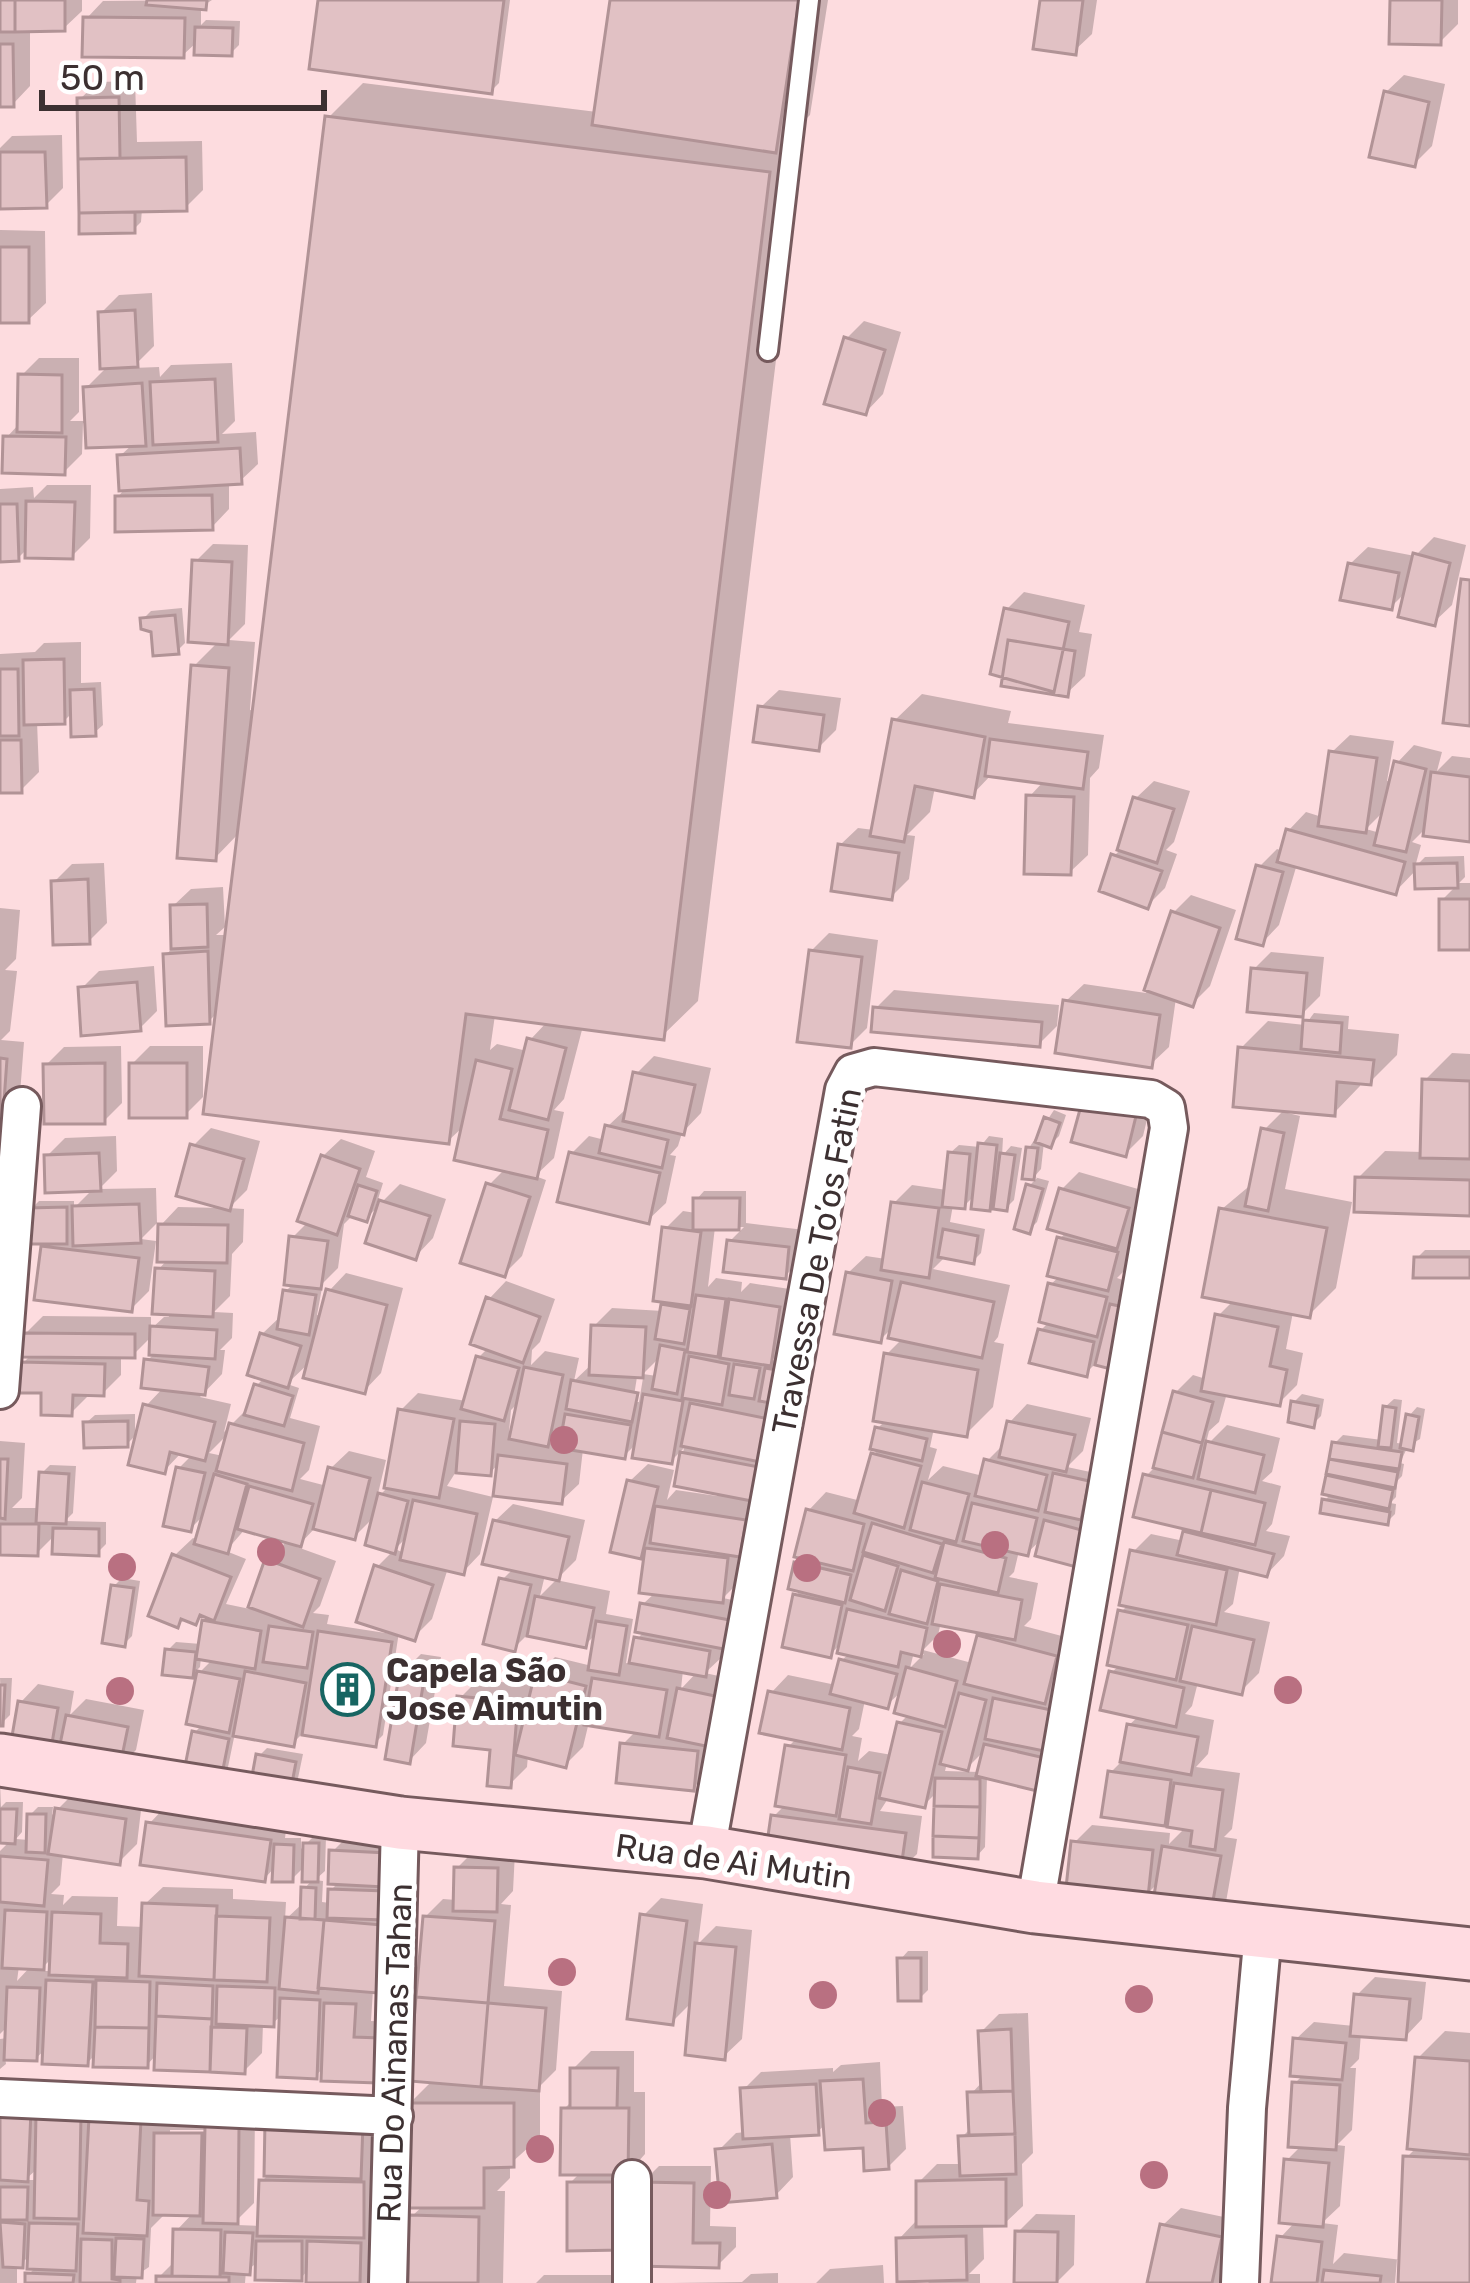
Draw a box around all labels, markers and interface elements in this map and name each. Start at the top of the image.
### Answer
scale bar [42,36,324,110]
text: 50 m [60,56,145,99]
street label: Travessa De To’os Fatin [764,1085,869,1438]
place label: Capela São Jose Aimutin [386,1651,603,1728]
building icon: Capela São Jose Aimutin [319,1661,375,1717]
street label: Rua de Ai Mutin [613,1826,855,1897]
street label: Rua Do Ainanas Tahan [369,1883,420,2224]

